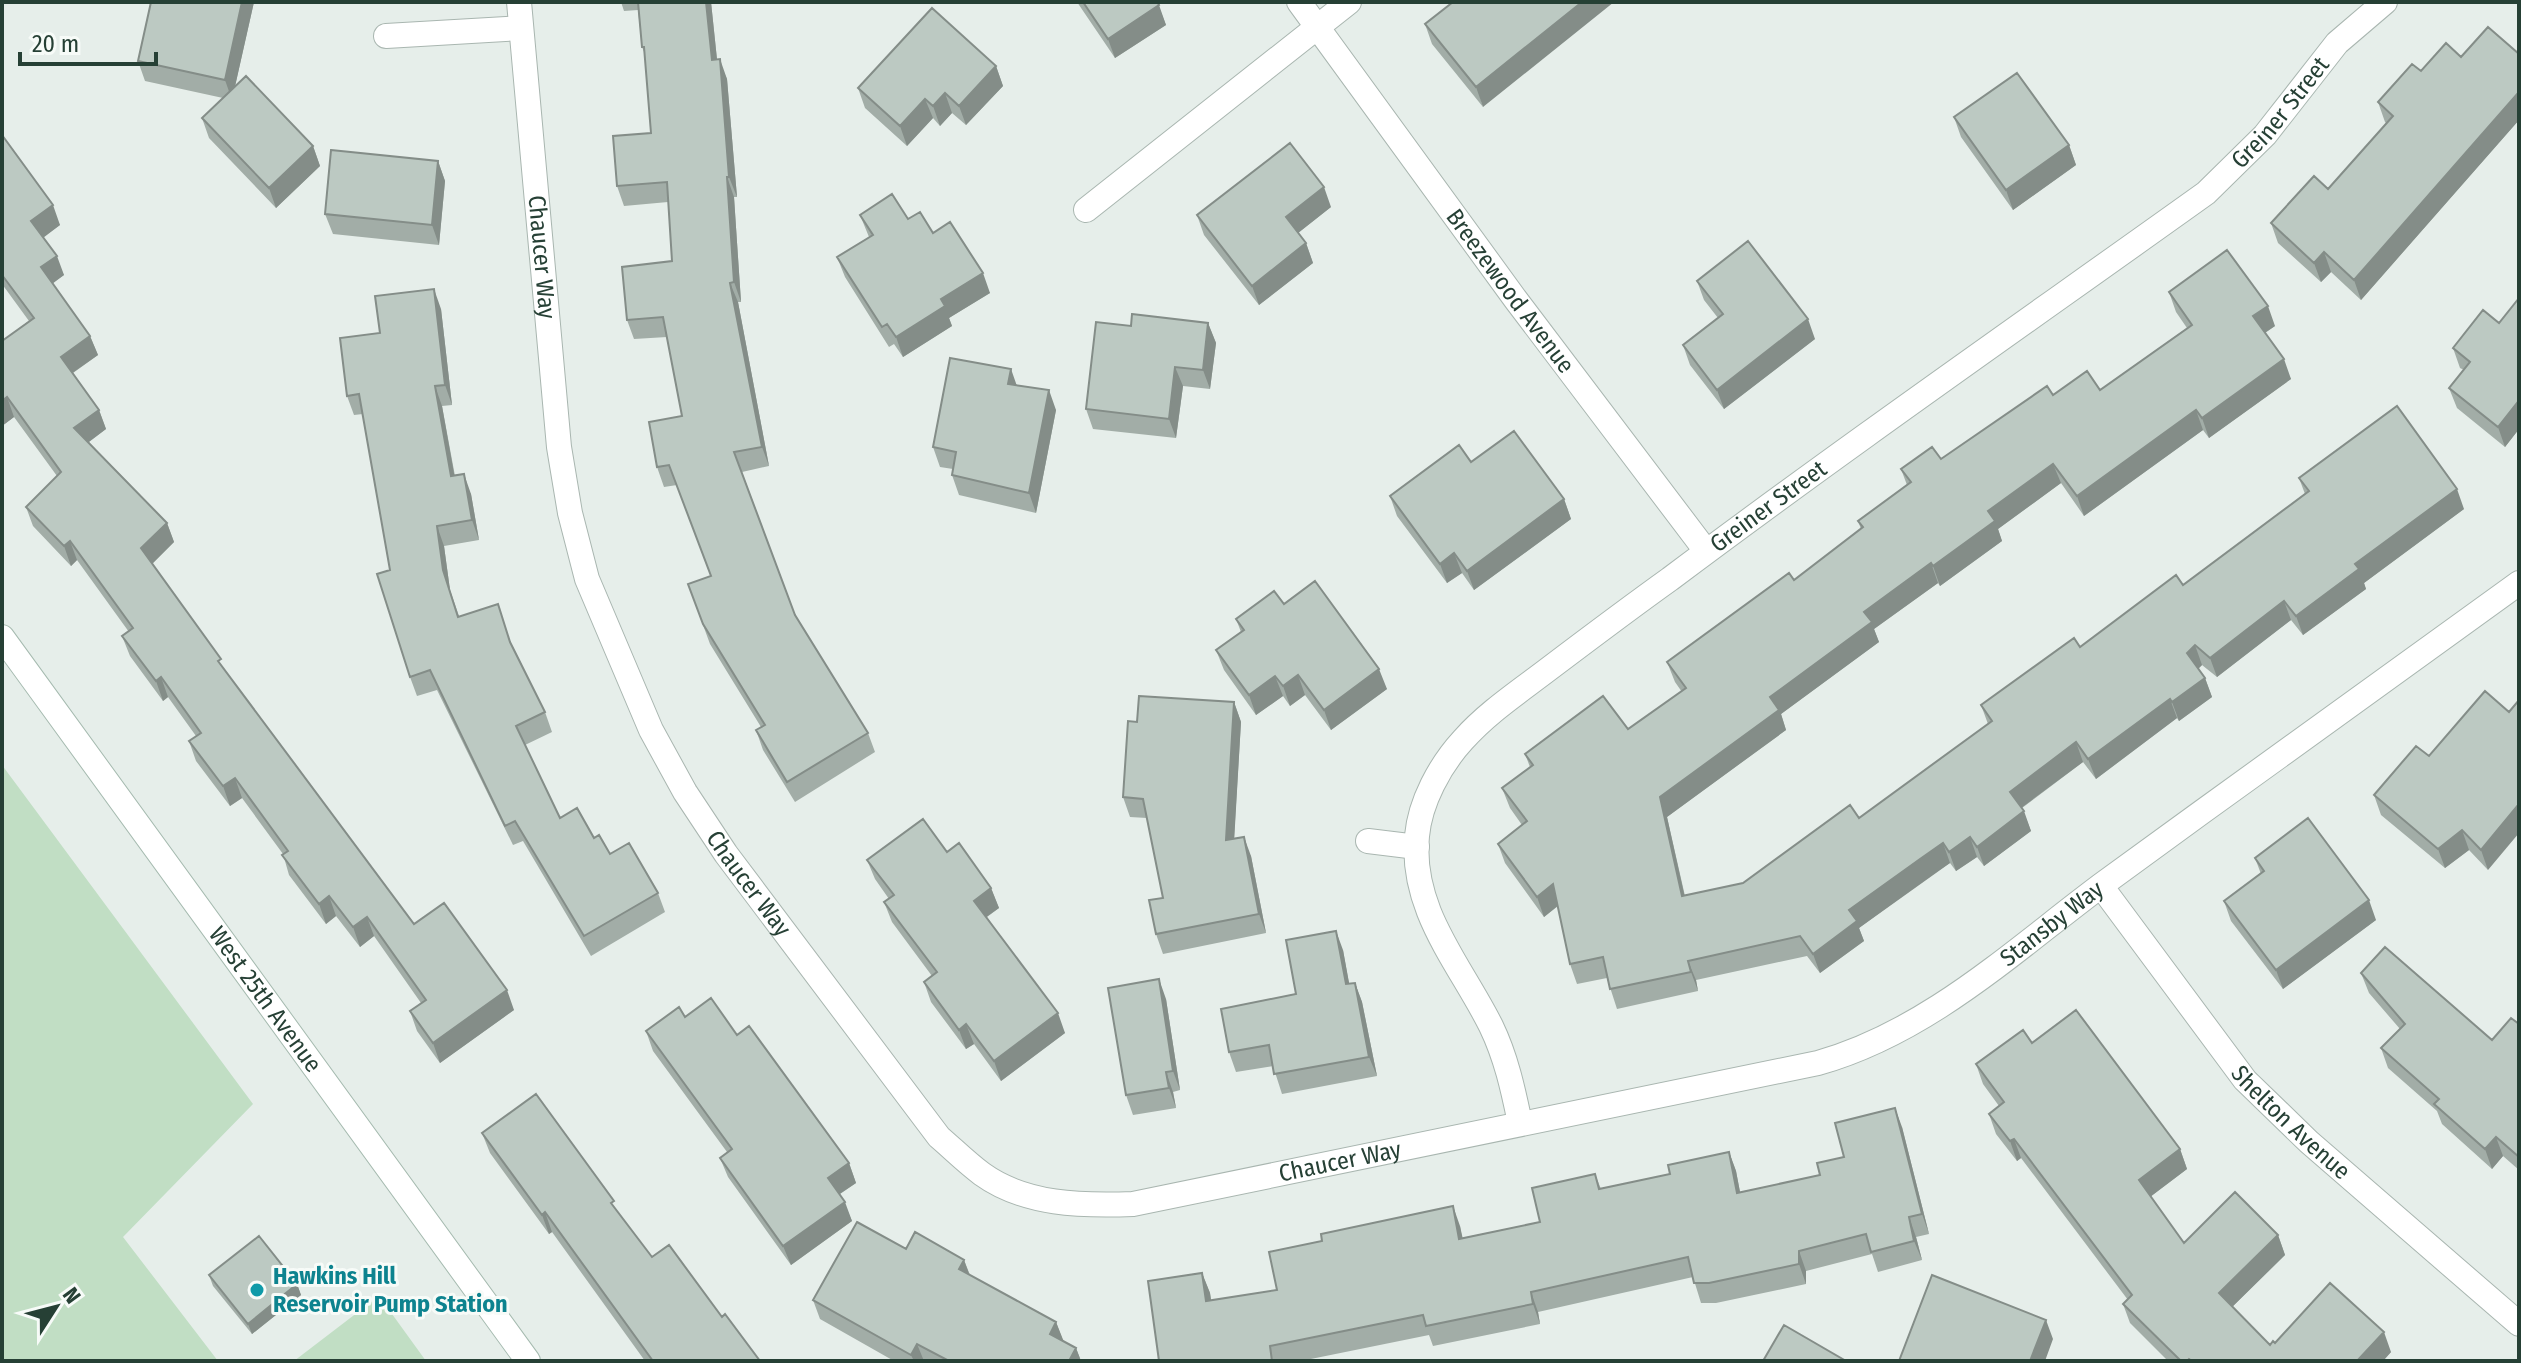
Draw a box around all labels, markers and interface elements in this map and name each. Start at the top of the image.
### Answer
scale bar [20,16,156,66]
text: 20 m [32,30,79,58]
street label: Greiner Street [2226,51,2335,174]
street label: Chaucer Way [522,194,561,320]
street label: Breezewood Avenue [1440,203,1580,379]
street label: Greiner Street [1705,454,1832,558]
street label: Chaucer Way [701,825,797,942]
street label: Stansby Way [1995,875,2109,972]
street label: West 25th Avenue [203,921,328,1078]
street label: Shelton Avenue [2225,1060,2356,1185]
street label: Chaucer Way [1276,1135,1404,1188]
place label: Hawkins Hill Reservoir Pump Station [273,1262,508,1318]
north arrow [16,1267,96,1347]
marker: Hawkins Hill Reservoir Pump Station [248,1281,266,1299]
text: N [57,1282,87,1309]

